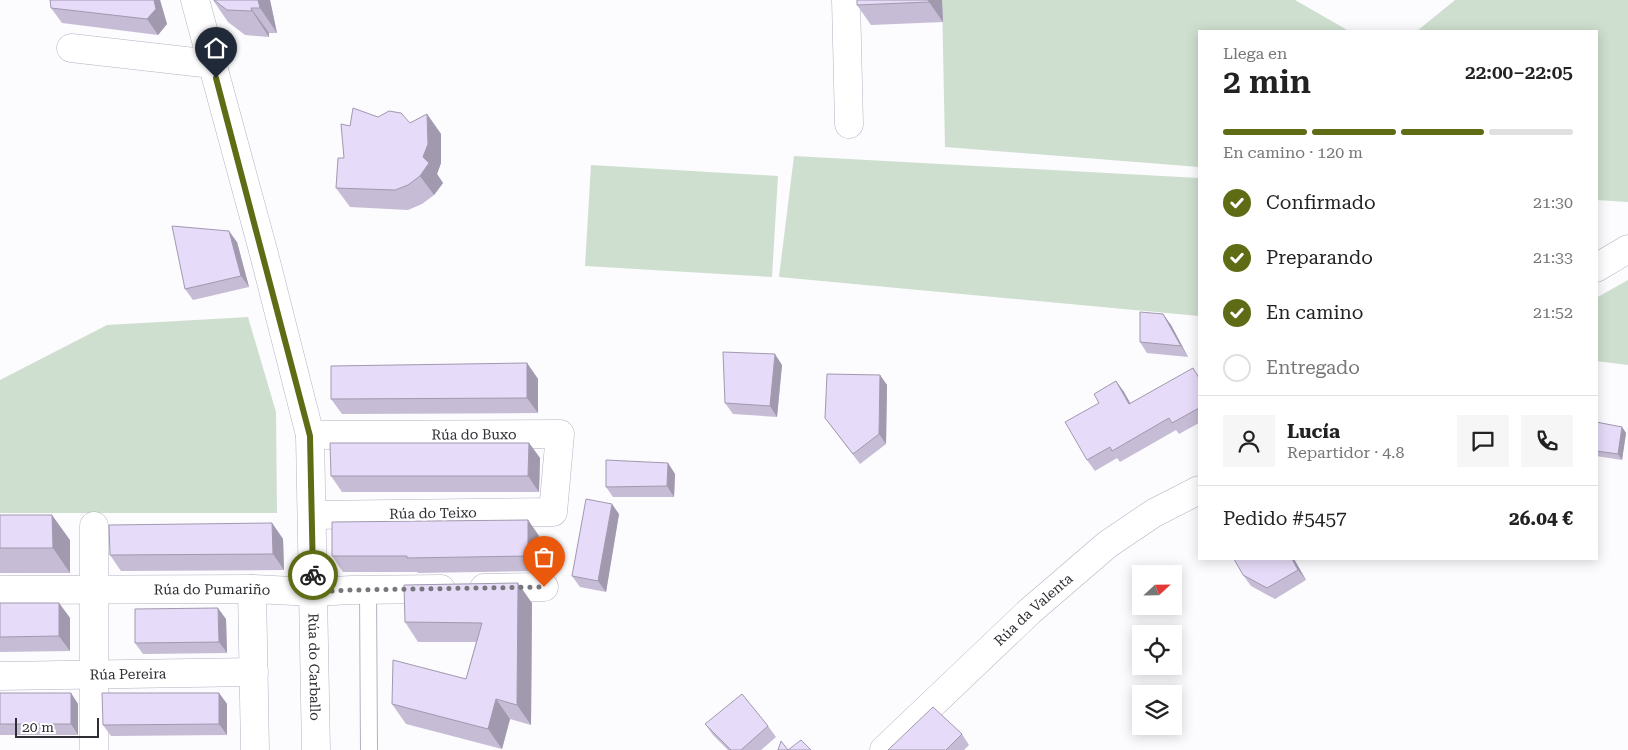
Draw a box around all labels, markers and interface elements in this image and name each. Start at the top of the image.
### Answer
pin [195,27,237,78]
icon: home [202,34,230,62]
text: Llega en [1223,44,1287,63]
text: 22:00–22:05 [1465,61,1573,84]
text: 2 min [1223,63,1311,101]
text: En camino · 120 m [1223,143,1363,162]
icon: check [1223,189,1251,217]
text: Confirmado [1266,191,1376,214]
text: 21:30 [1533,193,1573,212]
icon: check [1223,244,1251,272]
text: Preparando [1266,246,1373,269]
text: 21:33 [1533,248,1573,267]
icon: check [1223,299,1251,327]
text: En camino [1266,301,1363,324]
text: 21:52 [1533,303,1573,322]
text: Entregado [1266,356,1360,379]
button: person [1223,415,1275,467]
button: chat [1457,415,1509,467]
button: phone [1521,415,1573,467]
text: Lucía [1287,420,1340,443]
street label: Rúa do Buxo [431,426,517,443]
text: Repartidor · 4.8 [1287,443,1404,462]
street label: Rúa do Teixo [389,504,477,522]
text: Pedido #5457 [1223,507,1347,530]
text: 26.04 € [1509,507,1573,530]
pin [523,536,565,587]
icon: bag [530,543,558,571]
courier [288,550,338,600]
icon: bike [299,561,327,589]
north arrow [1132,565,1182,615]
map controls [1132,565,1182,735]
street label: Rúa da Valenta [991,570,1076,649]
street label: Rúa do Pumariño [154,581,271,598]
street label: Rúa do Carballo [305,613,323,721]
button: locate [1132,625,1182,675]
street label: Rúa Pereira [89,665,167,683]
button: layers [1132,685,1182,735]
scale bar [15,715,99,738]
text: 20 m [22,719,54,735]

